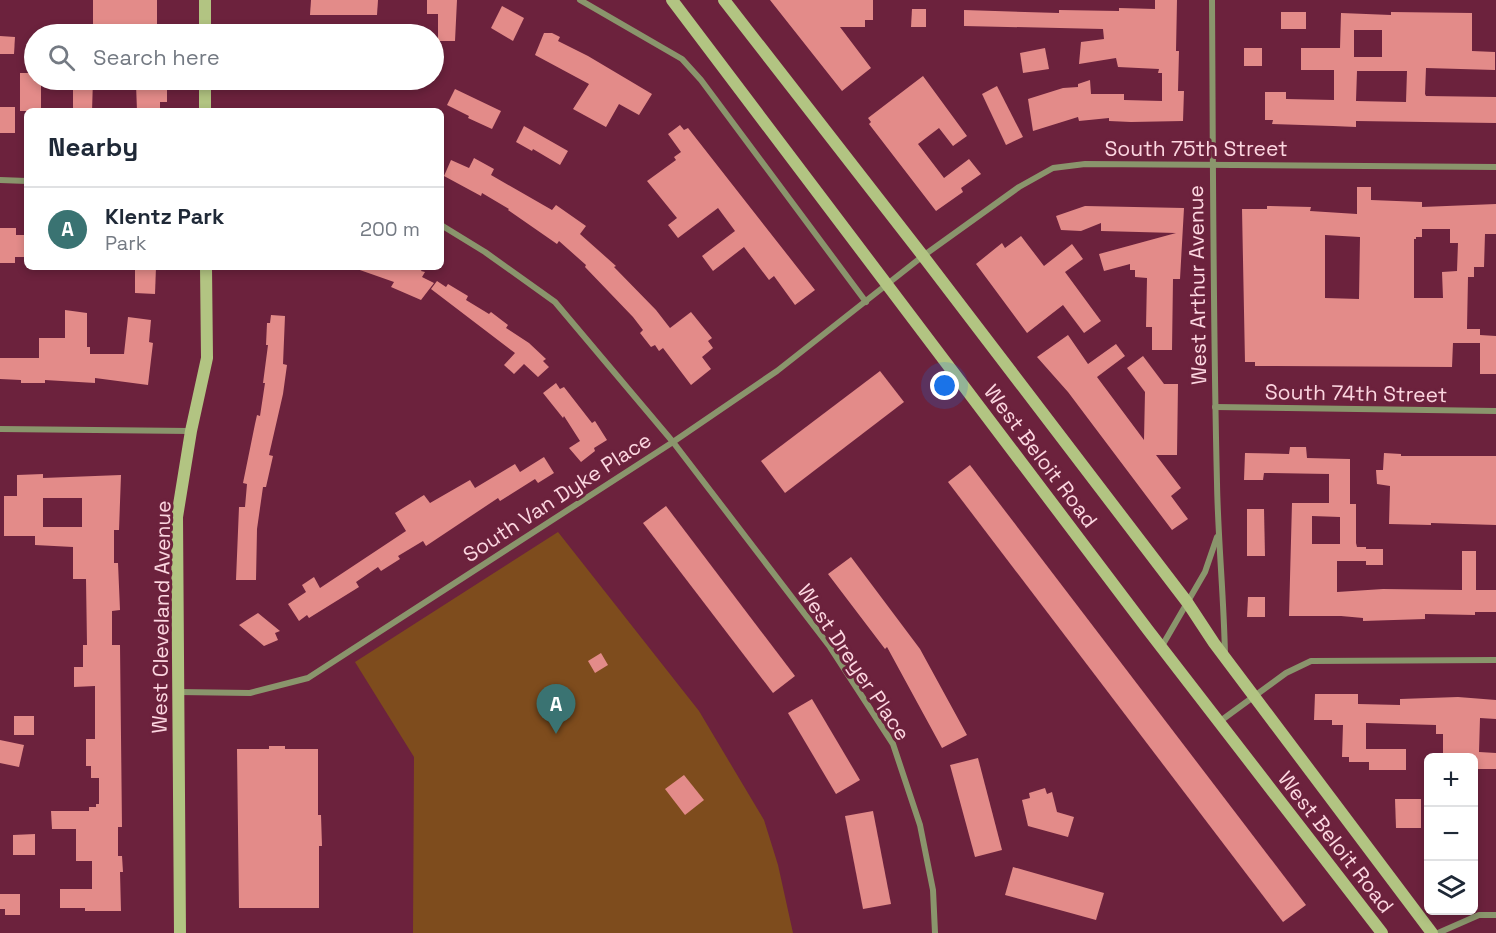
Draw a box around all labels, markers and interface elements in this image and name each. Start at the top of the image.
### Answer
search box [24,24,444,90]
icon: search [45,41,78,74]
text: Search here [93,43,220,71]
text: Nearby [48,130,138,164]
street label: South 75th Street [1104,135,1288,162]
street label: West Arthur Avenue [1182,185,1212,385]
text: Klentz Park [105,202,224,230]
text: A [61,216,74,242]
text: 200 m [360,216,420,242]
text: Park [105,230,147,256]
your location [930,371,959,400]
street label: South 74th Street [1265,378,1447,408]
street label: West Beloit Road [978,379,1104,533]
street label: South Van Dyke Place [458,426,656,568]
street label: West Cleveland Avenue [145,500,177,734]
street label: West Dreyer Place [792,578,916,746]
pin: A [536,684,576,734]
map controls [1424,753,1478,915]
button: + [1424,753,1478,807]
street label: West Beloit Road [1272,766,1400,918]
button: − [1424,807,1478,861]
button: layers [1424,861,1478,915]

